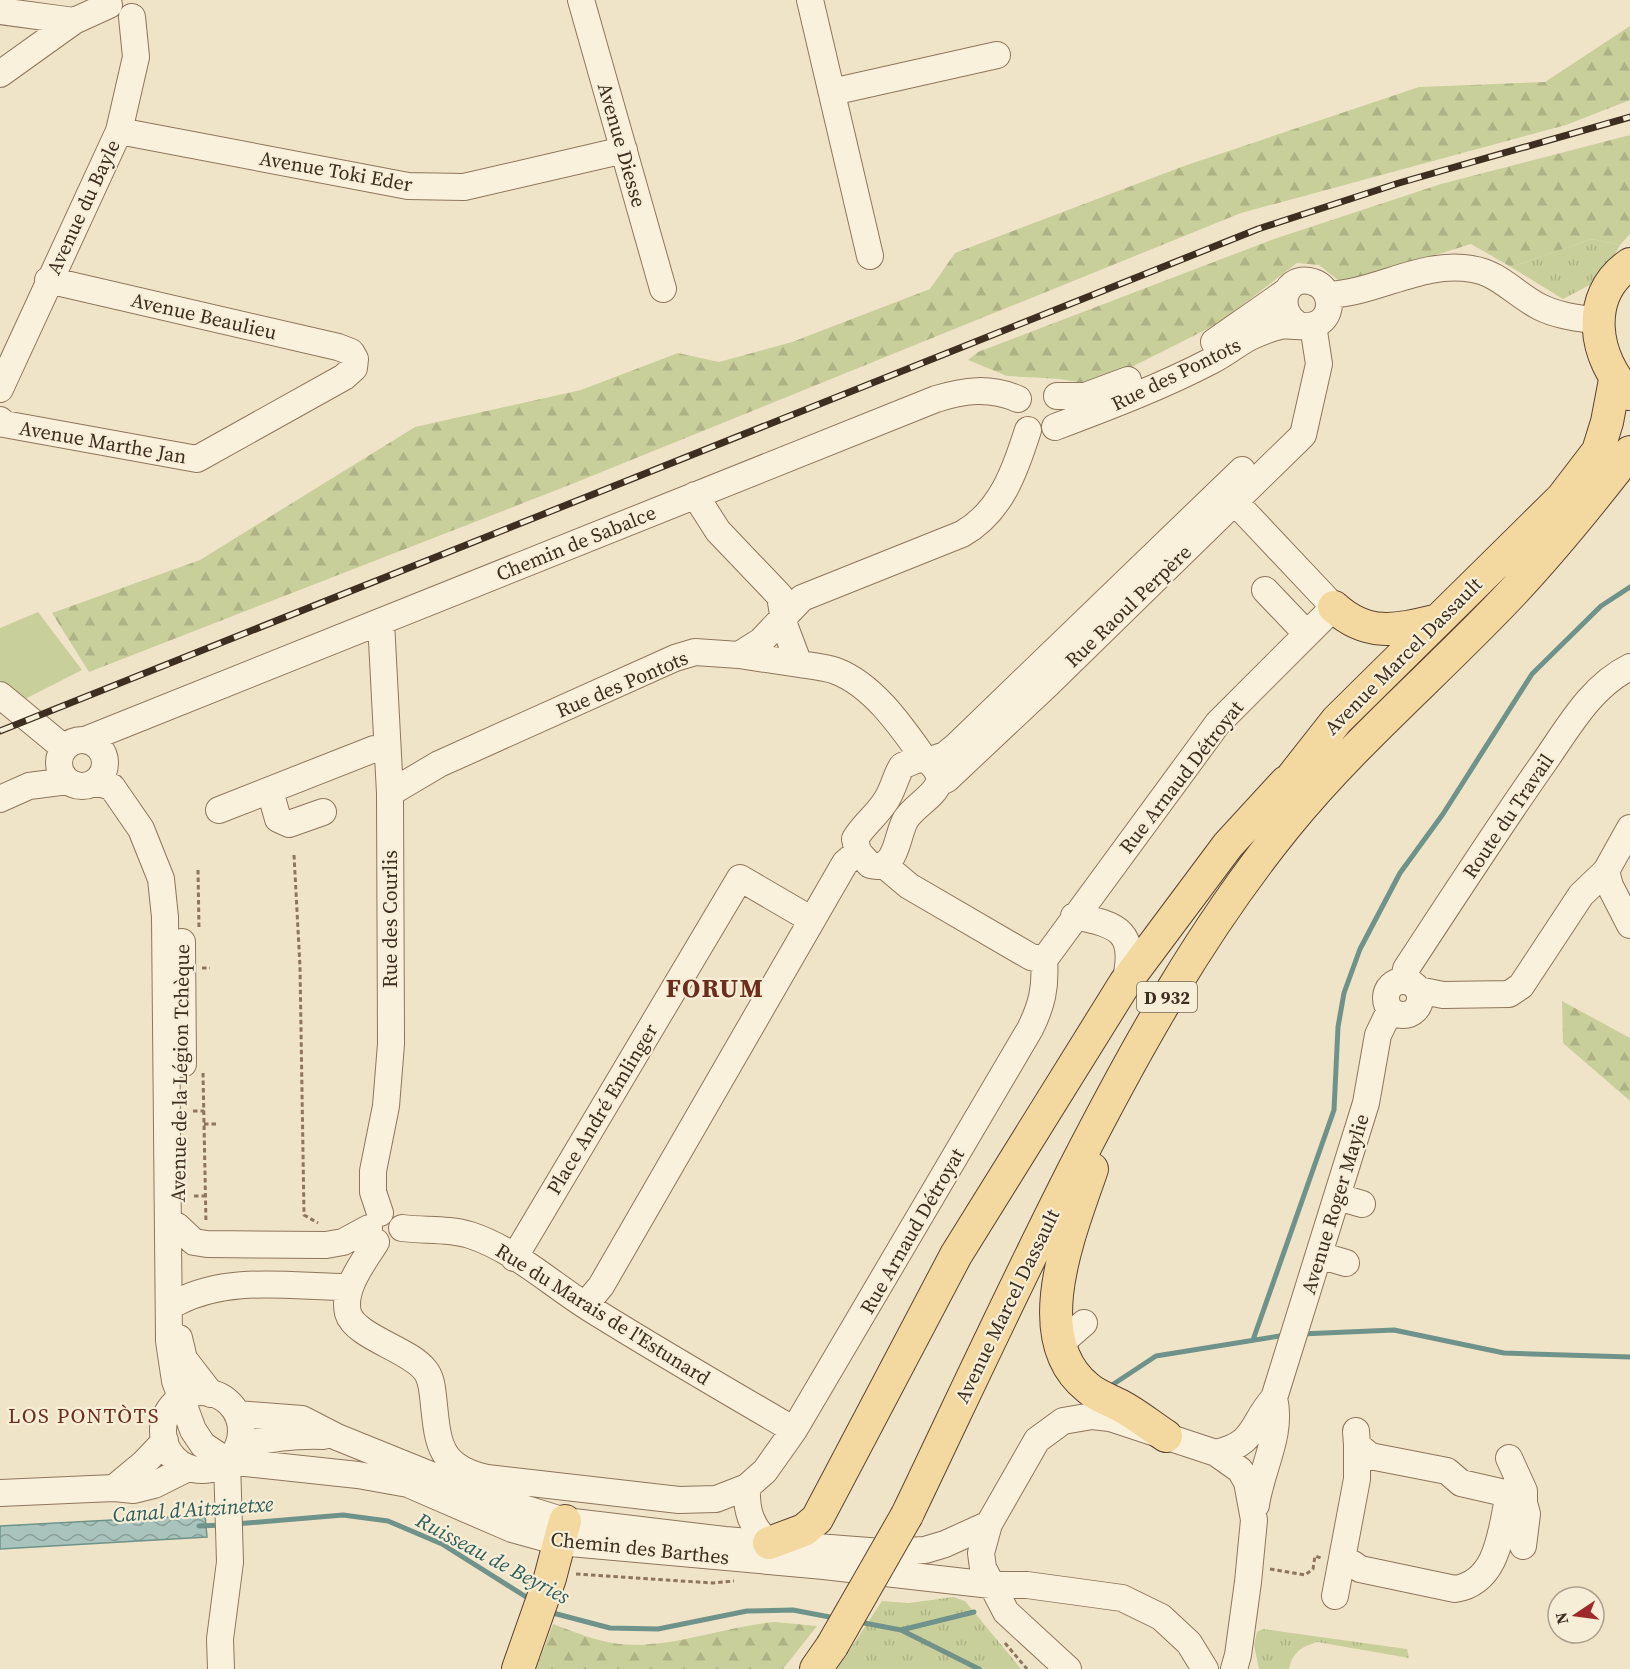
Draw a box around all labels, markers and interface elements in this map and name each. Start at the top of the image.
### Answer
street label: Avenue Diesse [591,80,653,210]
street label: Avenue du Bayle [39,135,127,279]
street label: Avenue Toki Eder [257,144,415,198]
street label: Avenue Beaulieu [128,286,280,346]
street label: Rue des Pontots [1107,331,1245,417]
street label: Avenue Marthe Jan [17,414,189,470]
street label: Chemin de Sabalce [492,498,660,588]
street label: Rue Raoul Perpère [1059,538,1197,674]
street label: Avenue Marcel Dassault [1318,571,1488,741]
street label: Rue des Pontots [552,644,692,724]
street label: Rue Arnaud Détroyat [1112,694,1250,859]
street label: Route du Travail [1456,748,1560,884]
street label: Rue des Courlis [376,850,404,988]
street label: Avenue de la Légion Tchèque [164,944,196,1202]
district label: FORUM [666,970,764,1006]
road number: D 932 [1137,982,1197,1012]
street label: Place André Emlinger [540,1018,665,1200]
street label: Avenue Roger Maylie [1294,1110,1376,1298]
street label: Rue Arnaud Détroyat [853,1143,971,1319]
street label: Avenue Marcel Dassault [948,1204,1066,1408]
street label: Rue du Marais de l'Estunard [490,1236,716,1392]
district label: LOS PONTÒTS [8,1401,160,1430]
water label: Canal d'Aitzinetxe [112,1489,275,1529]
water label: Ruisseau de Beyries [410,1505,575,1611]
street label: Chemin des Barthes [549,1525,731,1571]
north arrow [1546,1585,1606,1645]
text: N [1549,1610,1573,1627]

